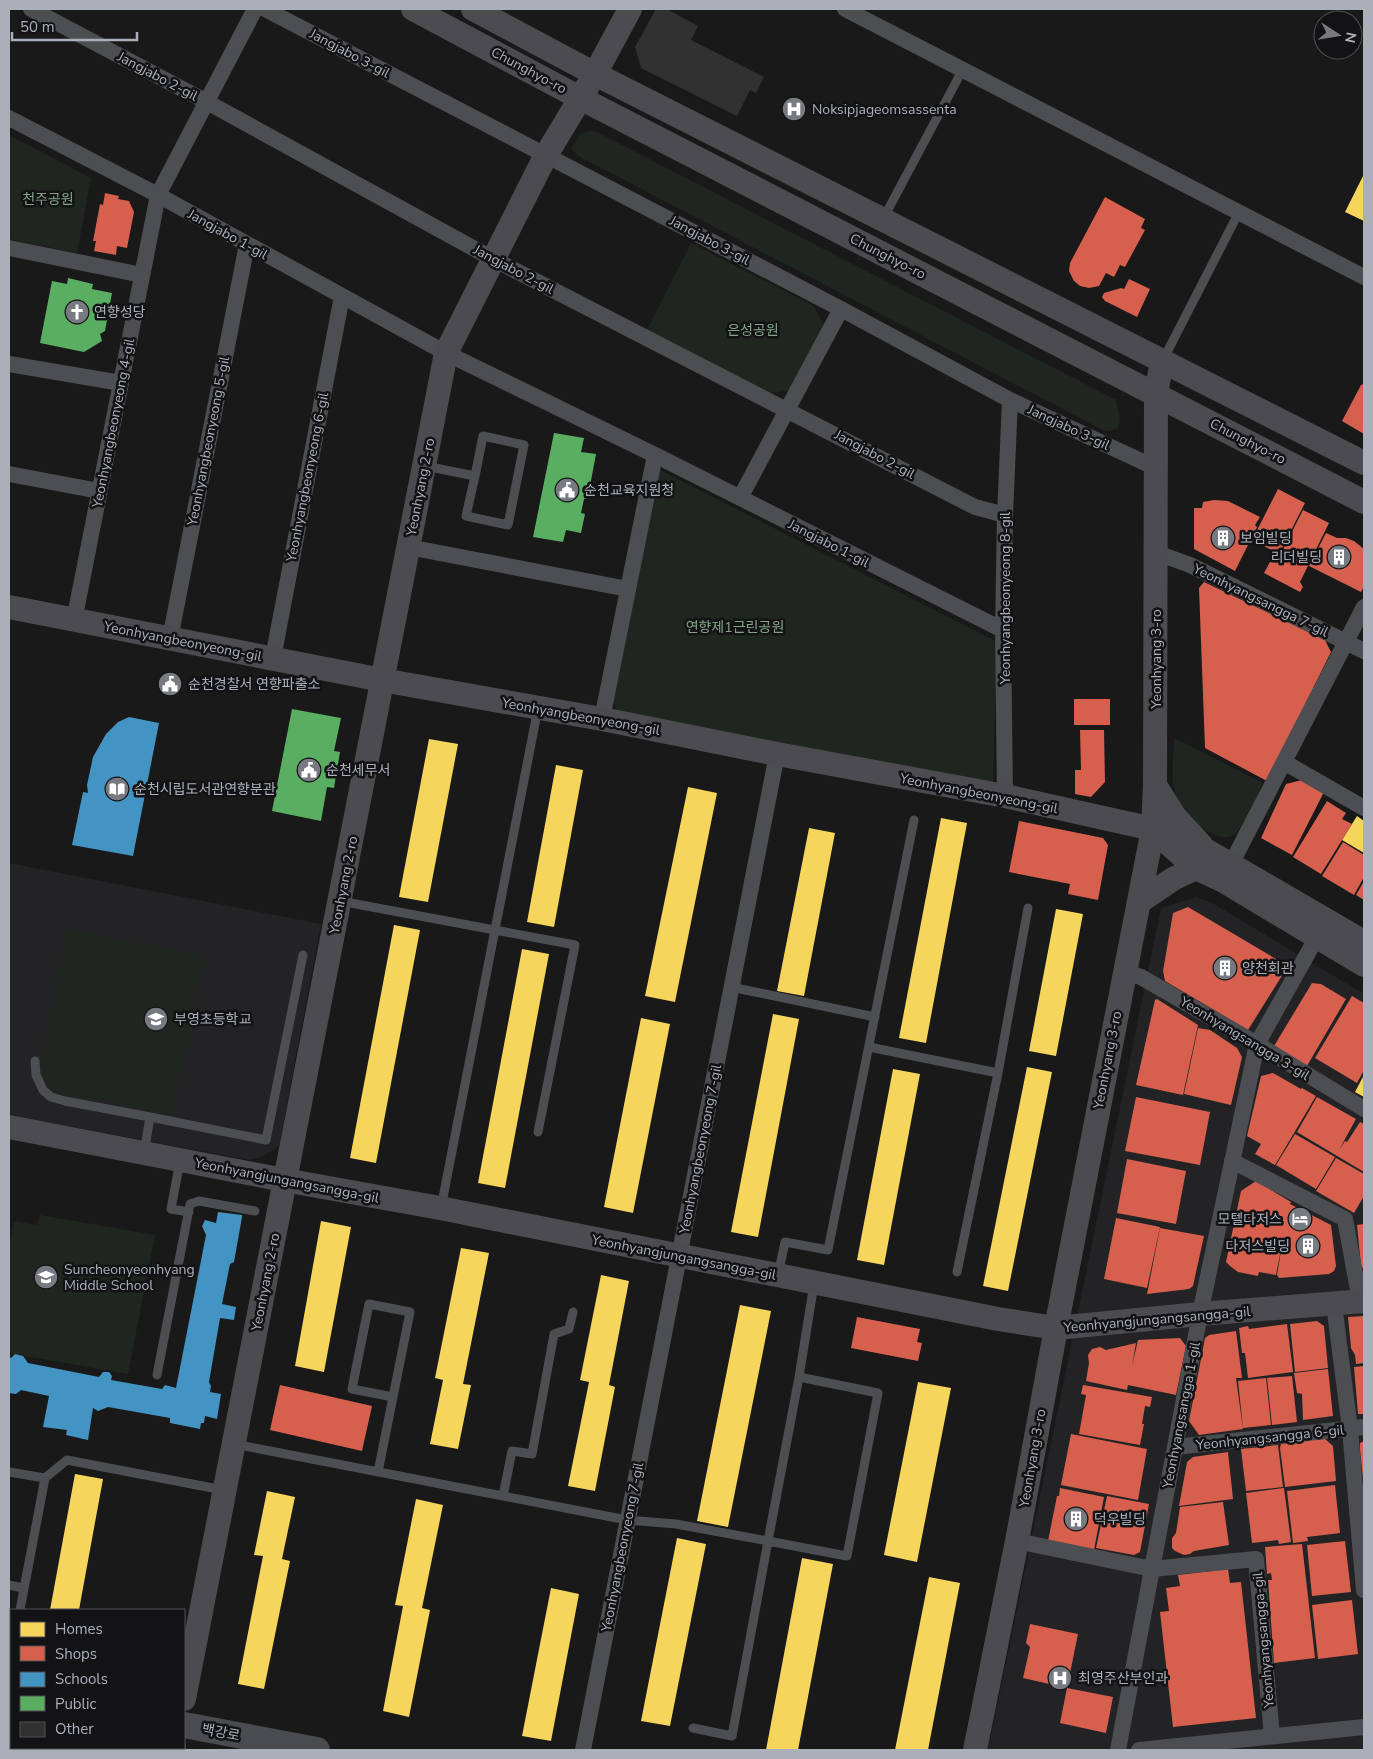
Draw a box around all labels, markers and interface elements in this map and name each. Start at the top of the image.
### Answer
scale bar [12,10,138,42]
north arrow [1313,10,1363,60]
text: 50 m [20,17,55,37]
street label: Jangjabo 3-gil [305,24,394,83]
text: N [1340,30,1361,45]
street label: Chunghyo-ro [488,43,570,98]
street label: Jangjabo 2-gil [113,47,202,106]
hospital icon: Noksipjageomsassenta [781,96,807,122]
place label: Noksipjageomsassenta [812,100,957,119]
park label: 천주공원 [22,190,74,209]
street label: Jangjabo 1-gil [184,204,272,265]
street label: Jangjabo 3-gil [665,211,754,270]
street label: Chunghyo-ro [846,229,929,284]
street label: Jangjabo 2-gil [469,240,558,299]
church icon: 연향성당 [64,299,90,325]
place label: 연향성당 [94,303,146,322]
park label: 은성공원 [727,321,779,340]
street label: Yeonhyangbeonyeong 4-gil [88,336,139,511]
street label: Yeonhyangbeonyeong 5-gil [183,354,234,529]
street label: Yeonhyangbeonyeong 6-gil [282,390,333,565]
street label: Jangjabo 3-gil [1024,400,1114,455]
street label: Chunghyo-ro [1206,414,1289,469]
street label: Jangjabo 2-gil [830,425,919,484]
street label: Yeonhyang 2-ro [401,436,439,539]
public building icon: 순천교육지원청 [554,477,580,503]
place label: 순천교육지원청 [584,481,674,500]
street label: Yeonhyangbeonyeong 8-gil [996,511,1015,685]
street label: Jangjabo 1-gil [784,514,873,572]
building icon: 보임빌딩 [1210,525,1236,551]
place label: 보임빌딩 [1240,529,1292,548]
building icon: 리더빌딩 [1326,544,1352,570]
place label: 리더빌딩 [1270,548,1322,567]
street label: Yeonhyangsangga 7-gil [1189,559,1332,642]
street label: Yeonhyang 3-ro [1147,609,1166,710]
street label: Yeonhyangbeonyeong-gil [101,617,264,666]
park label: 연향제1근린공원 [686,618,784,637]
public building icon: 순천경찰서 연향파출소 [157,671,183,697]
place label: 순천경찰서 연향파출소 [188,675,321,694]
street label: Yeonhyangbeonyeong-gil [499,693,662,740]
public building icon: 순천세무서 [296,757,322,783]
place label: 순천세무서 [326,761,390,780]
street label: Yeonhyangbeonyeong-gil [897,769,1060,818]
library icon: 순천시립도서관연향분관 [104,776,130,802]
place label: 순천시립도서관연향분관 [134,780,276,799]
street label: Yeonhyang 2-ro [324,834,362,937]
building icon: 양천회관 [1212,955,1238,981]
place label: 양천회관 [1242,959,1294,978]
street label: Yeonhyangsangga 3-gil [1175,991,1314,1085]
school or university icon: 부영초등학교 [143,1006,169,1032]
street label: Yeonhyang 3-ro [1088,1009,1126,1112]
place label: 부영초등학교 [174,1010,251,1029]
street label: Yeonhyangbeonyeong 7-gil [675,1062,726,1237]
street label: Yeonhyangjungangsangga-gil [192,1153,382,1208]
hotel icon: 모텔다저스 [1287,1206,1313,1232]
place label: 모텔다저스 [1218,1210,1282,1229]
street label: Yeonhyangjungangsangga-gil [589,1230,779,1285]
street label: Yeonhyang 2-ro [246,1231,284,1334]
building icon: 다저스빌딩 [1295,1233,1321,1259]
place label: 다저스빌딩 [1226,1237,1290,1256]
place label: Suncheonyeonhyang Middle School [64,1260,195,1295]
school or university icon: Suncheonyeonhyang Middle School [33,1264,59,1290]
street label: Yeonhyangjungangsangga-gil [1062,1302,1252,1337]
street label: Yeonhyangsangga 1-gil [1158,1340,1205,1491]
street label: Yeonhyang 3-ro [1014,1407,1051,1510]
street label: Yeonhyangsangga 6-gil [1194,1420,1346,1455]
street label: Yeonhyangbeonyeong 7-gil [597,1460,648,1635]
building icon: 덕우빌딩 [1063,1506,1089,1532]
place label: 덕우빌딩 [1094,1510,1146,1529]
street label: Yeonhyangsangga-gil [1248,1570,1279,1710]
legend [10,1609,185,1749]
text: Homes [55,1619,103,1639]
text: Shops [55,1644,97,1664]
hospital icon: 최영주산부인과 [1047,1665,1073,1691]
text: Schools [55,1669,108,1689]
place label: 최영주산부인과 [1078,1669,1168,1688]
text: Public [55,1694,96,1714]
text: Other [55,1719,94,1739]
street label: 백강로 [200,1719,242,1746]

